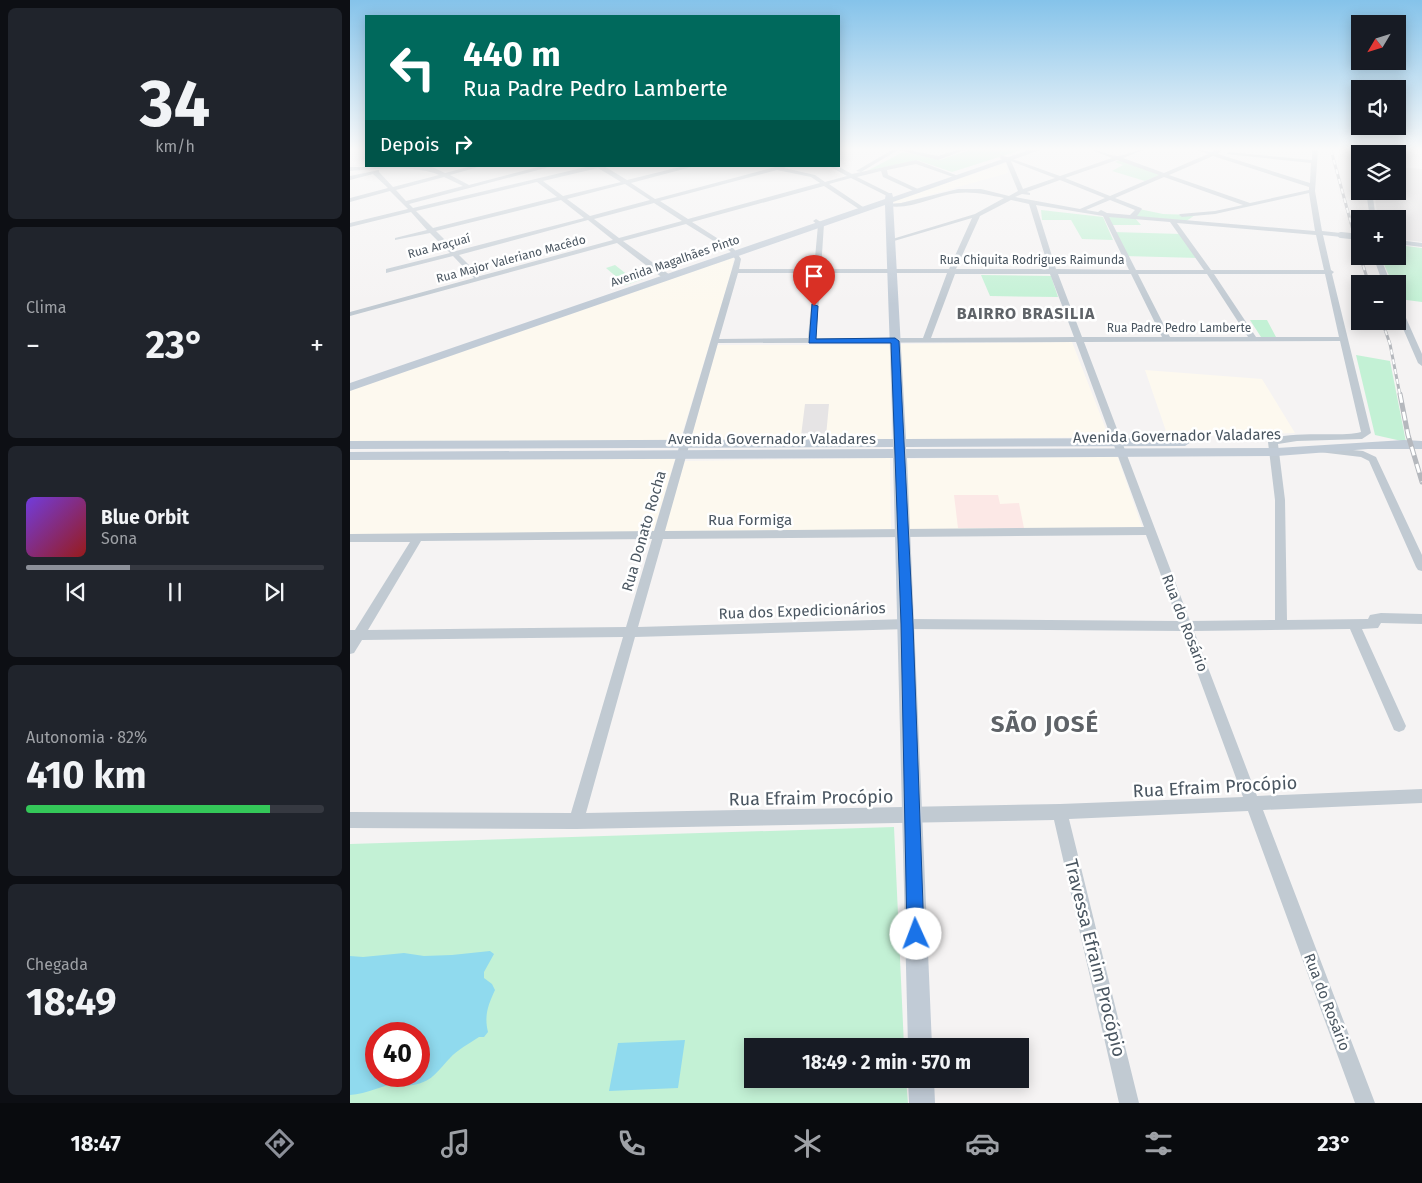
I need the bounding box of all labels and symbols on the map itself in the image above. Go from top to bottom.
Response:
north arrow [1351,15,1406,70]
street label: Rua Araçuaí [406,231,472,261]
street label: Rua Major Valeriano Macêdo [435,232,587,286]
street label: Avenida Magalhães Pinto [609,232,741,290]
street label: Rua Chiquita Rodrigues Raimunda [939,253,1125,267]
pin [793,255,835,306]
district label: BAIRRO BRASILIA [957,304,1095,323]
street label: Rua Padre Pedro Lamberte [1107,321,1251,335]
street label: Avenida Governador Valadares [1073,425,1281,447]
street label: Avenida Governador Valadares [668,430,876,448]
street label: Rua Donato Rocha [618,468,670,594]
street label: Rua Formiga [708,511,792,529]
street label: Rua do Rosário [1158,572,1212,674]
street label: Rua dos Expedicionários [718,599,886,623]
district label: SÃO JOSÉ [991,709,1099,738]
street label: Rua Efraim Procópio [1132,772,1298,802]
street label: Rua Efraim Procópio [728,786,894,810]
street label: Travessa Efraim Procópio [1060,857,1130,1059]
position arrow [889,907,941,959]
street label: Rua do Rosário [1300,951,1354,1053]
speed limit sign: 40 [365,1022,430,1087]

